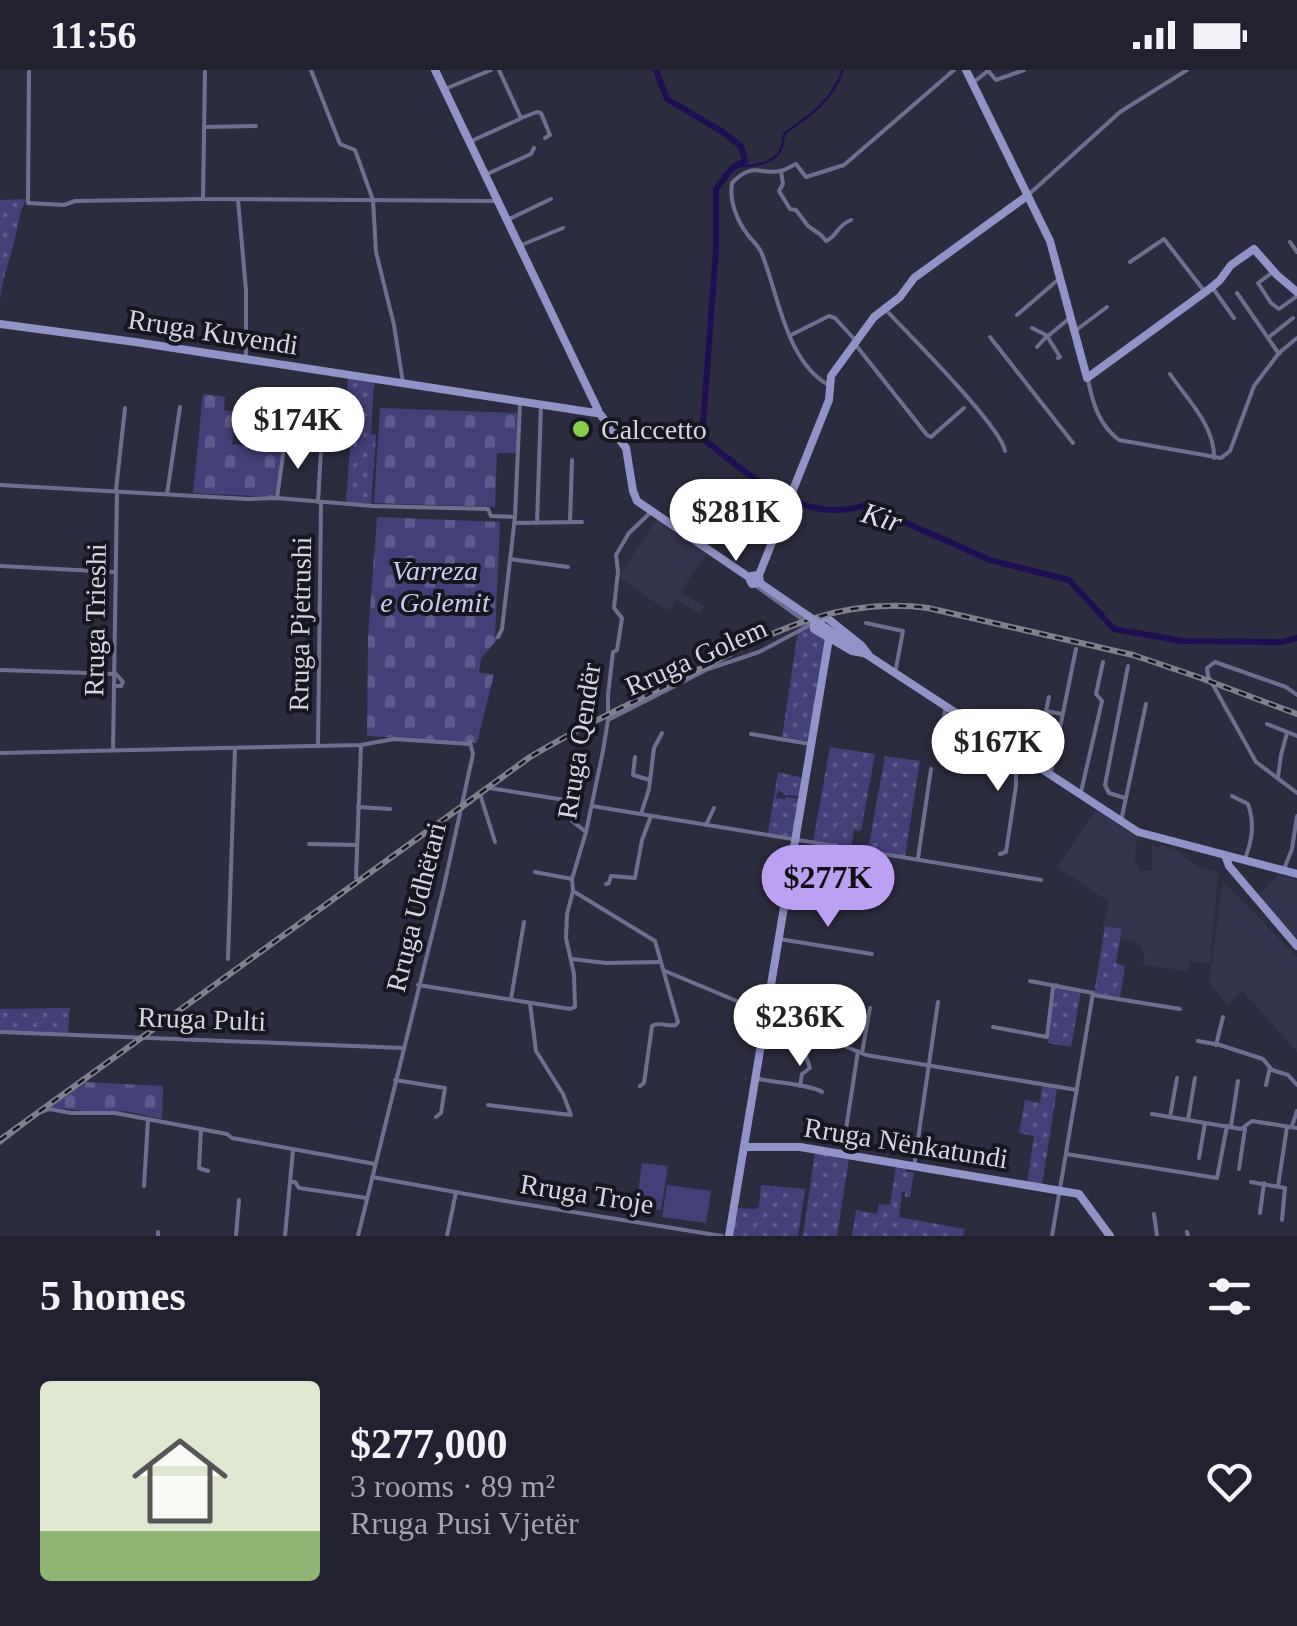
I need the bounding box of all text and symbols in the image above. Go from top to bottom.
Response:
text: 11:56 [50,14,137,56]
street label: Rruga Kuvendi [126,303,301,361]
pin: $174K [228,387,368,472]
text: $174K [254,401,342,437]
place label: Calccetto [601,414,707,445]
marker: Calccetto [570,418,592,440]
pin: $281K [666,479,806,564]
text: $281K [692,493,780,529]
water label: Kir [857,495,906,539]
street label: Rruga Pjetrushi [283,536,317,712]
street label: Rruga Trieshi [78,543,112,697]
park label: Varreza e Golemit [380,555,491,618]
street label: Rruga Golem [620,612,772,702]
street label: Rruga Qendër [551,660,607,821]
pin: $167K [928,709,1068,794]
text: $167K [954,723,1042,759]
street label: Rruga Udhëtari [380,819,452,995]
pin: $277K [758,845,898,930]
text: $277K [784,859,872,895]
pin: $236K [730,984,870,1069]
text: $236K [756,998,844,1034]
street label: Rruga Pulti [137,1001,267,1037]
street label: Rruga Nënkatundi [802,1112,1010,1174]
street label: Rruga Troje [518,1168,656,1220]
icon: filters [1202,1269,1257,1324]
text: 5 homes [40,1273,186,1319]
icon: home [120,1421,240,1541]
text: $277,000 [350,1421,508,1467]
icon: heart [1202,1454,1257,1509]
text: 3 rooms · 89 m² [350,1468,555,1504]
text: Rruga Pusi Vjetër [350,1505,579,1541]

